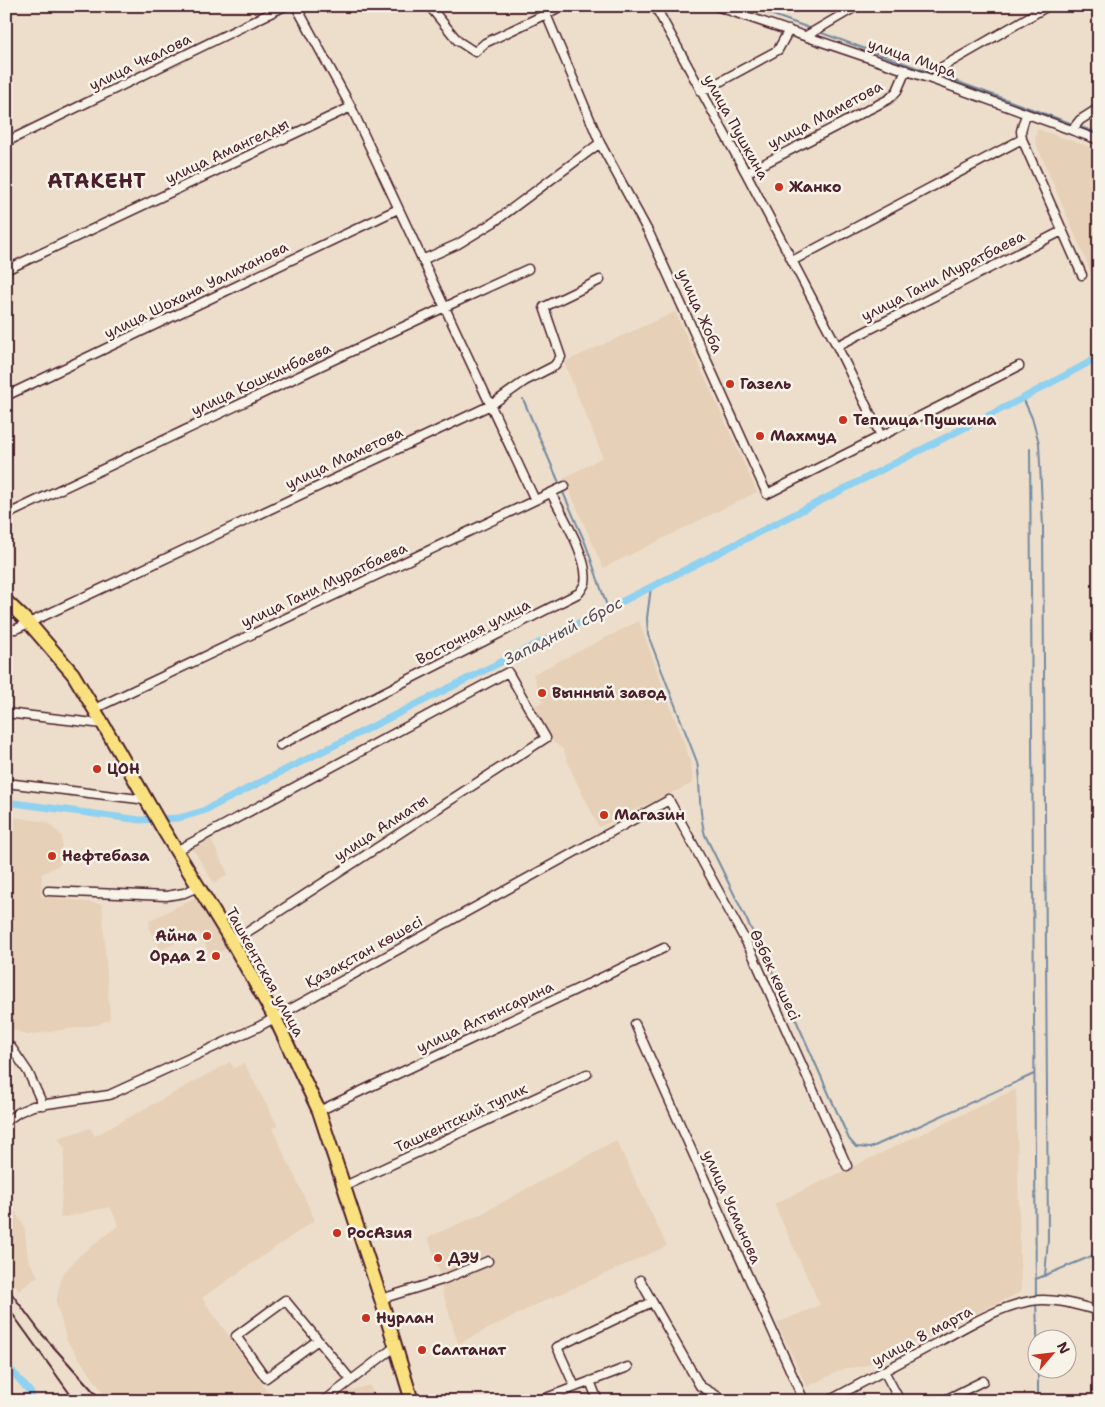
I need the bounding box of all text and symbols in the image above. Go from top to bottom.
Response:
street label: улица Чкалова [86,28,195,95]
street label: улица Мира [865,33,960,83]
street label: улица Пушкина [699,71,774,184]
street label: улица Маметова [764,76,887,154]
street label: улица Амангелды [162,114,292,188]
district label: АТАКЕНТ [47,168,147,194]
place label: Жанко [789,177,842,197]
marker: Жанко [773,181,785,193]
street label: улица Гани Муратбаева [858,226,1029,326]
street label: улица Шохана Уалиханова [101,236,292,343]
street label: улица Жоба [672,266,728,357]
street label: улица Кошкинбаева [188,338,335,420]
place label: Газель [740,374,791,394]
marker: Газель [724,378,736,390]
place label: Теплица Пушкина [853,410,997,430]
marker: Теплица Пушкина [837,414,849,426]
street label: улица Маметова [282,422,407,494]
place label: Махмуд [770,426,837,446]
marker: Махмуд [754,430,766,442]
street label: улица Гани Муратбаева [238,537,411,632]
water label: Западный сброс [500,592,626,670]
street label: Восточная улица [412,594,534,670]
place label: Вынный завод [552,683,667,703]
marker: Вынный завод [536,687,548,699]
place label: ЦОН [107,759,140,779]
marker: ЦОН [91,763,103,775]
street label: улица Алматы [330,790,432,866]
place label: Магазин [614,805,685,825]
marker: Магазин [598,809,610,821]
place label: Нефтебаза [62,846,150,866]
marker: Нефтебаза [46,850,58,862]
street label: Ташкентская улица [221,904,309,1041]
street label: Қазақстан көшесі [302,911,426,993]
place label: Айна [155,926,198,946]
street label: Өзбек көшесі [745,926,805,1024]
marker: Айна [201,930,213,942]
place label: Орда 2 [150,946,206,966]
marker: Орда 2 [210,950,222,962]
street label: улица Алтынсарина [413,976,557,1058]
street label: Ташкентский тупик [391,1078,531,1158]
street label: улица Усманова [698,1147,766,1268]
place label: РосАзия [347,1223,413,1243]
marker: РосАзия [331,1227,343,1239]
place label: ДЭУ [448,1248,479,1268]
marker: ДЭУ [432,1252,444,1264]
street label: улица 8 марта [868,1301,976,1371]
place label: Нурлан [376,1308,434,1328]
marker: Нурлан [360,1312,372,1324]
north arrow [1028,1330,1078,1380]
text: N [1053,1339,1074,1357]
place label: Салтанат [432,1340,506,1360]
marker: Салтанат [416,1344,428,1356]

